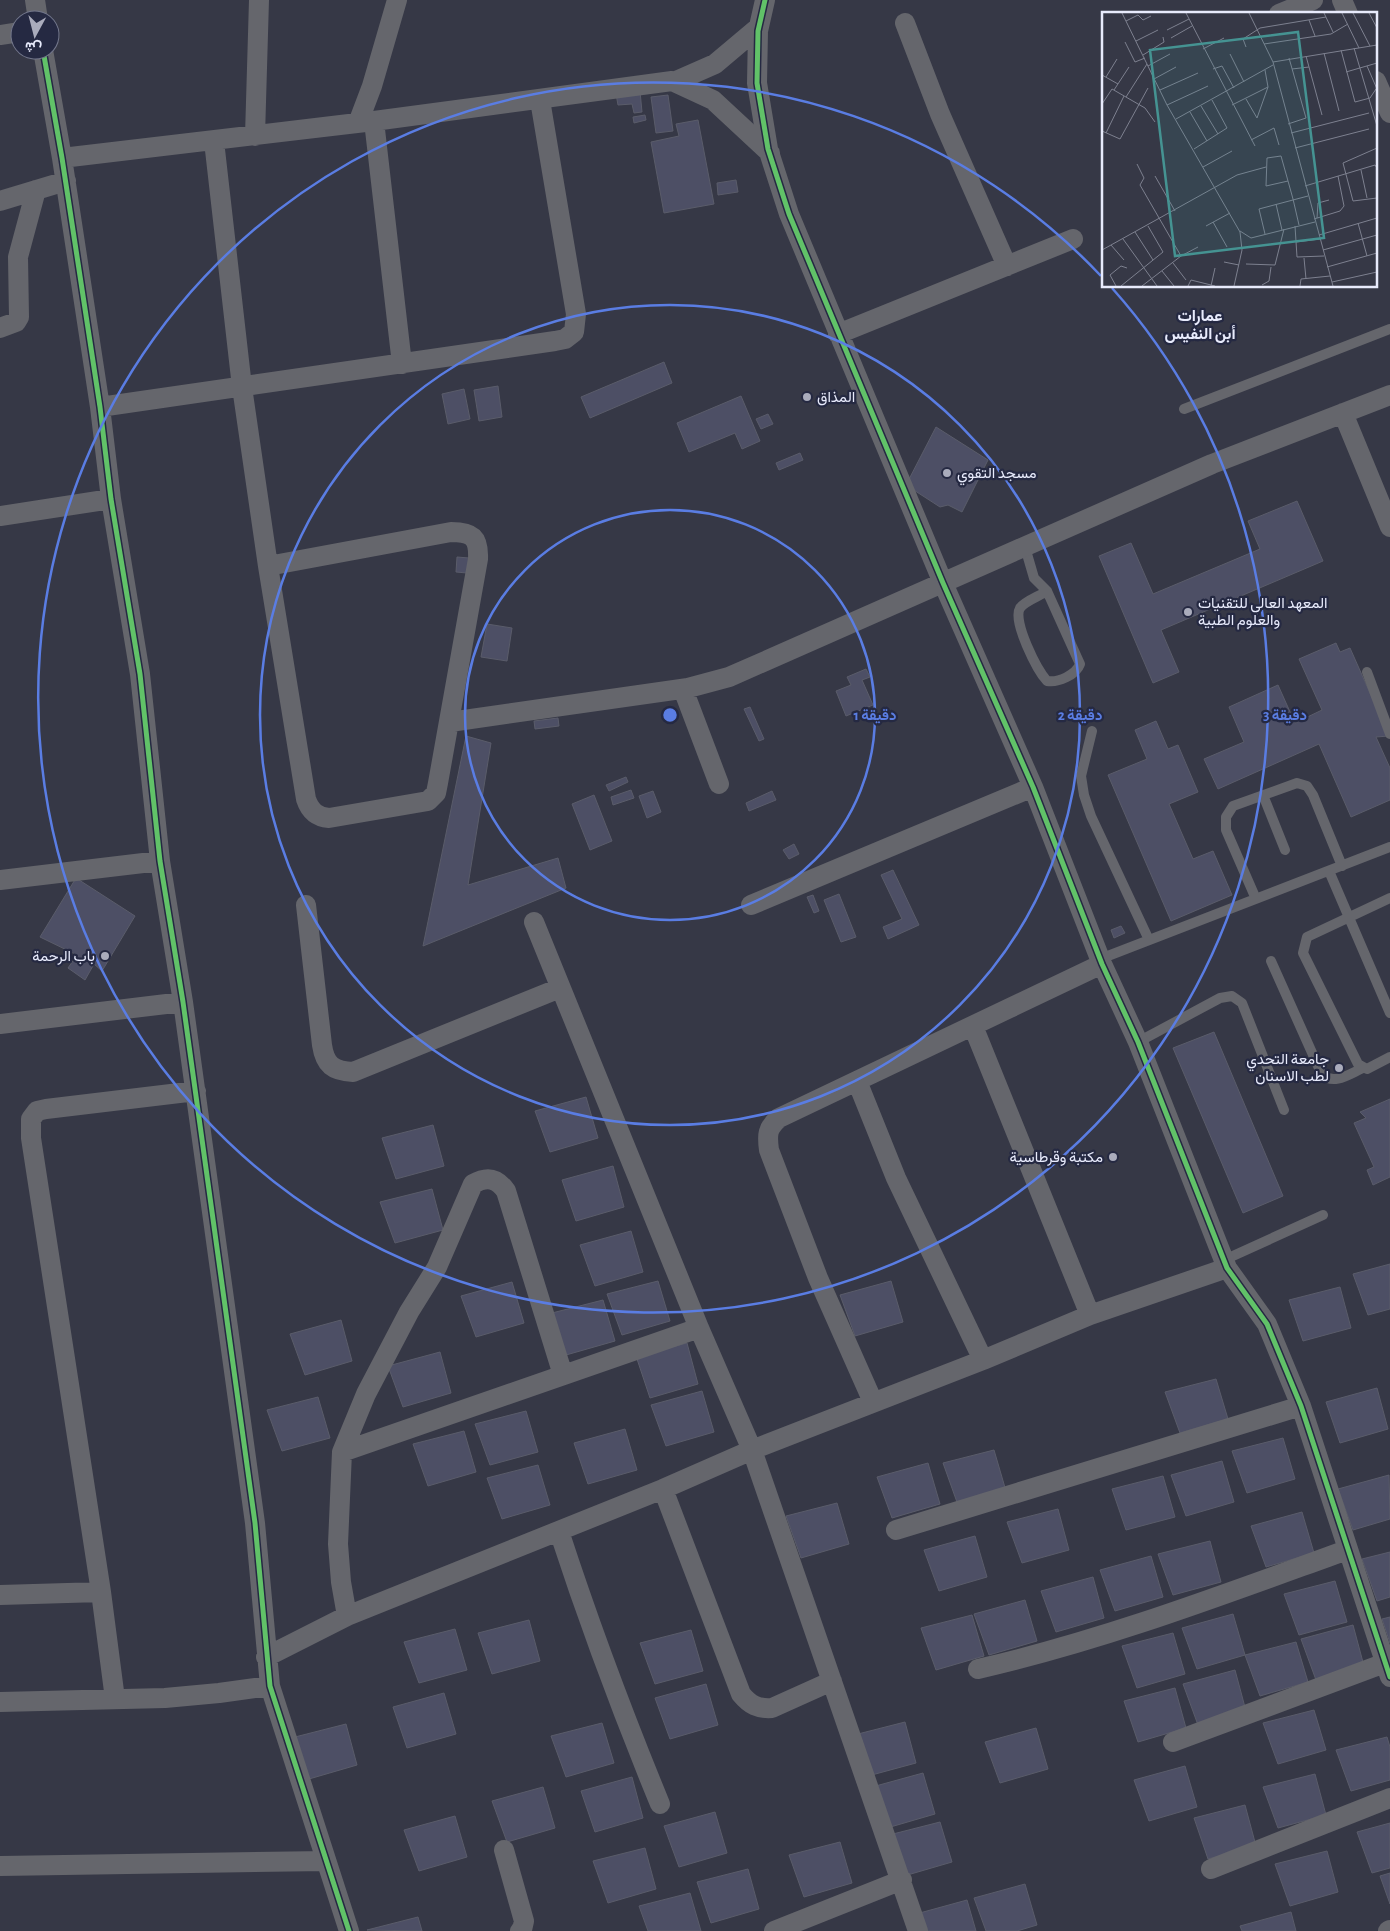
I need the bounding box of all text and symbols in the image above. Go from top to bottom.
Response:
north arrow [10,10,60,60]
inset map [1102,12,1378,288]
text: ش [24,38,43,55]
district label: عمارات أبن النفيس [1164,308,1236,343]
place label: المذاق [817,390,855,406]
marker: المذاق [801,391,813,403]
place label: مسجد التقوي [957,466,1037,486]
marker: مسجد التقوي [941,467,953,479]
place label: المعهد العالي للتقنيات والعلوم الطبية [1198,596,1328,630]
marker: المعهد العالي للتقنيات والعلوم الطبية [1182,606,1194,618]
centre of rings [661,706,679,724]
text: 1 دقيقة [853,708,897,724]
text: 2 دقيقة [1058,708,1102,724]
text: 3 دقيقة [1263,708,1307,724]
place label: باب الرحمة [32,949,95,965]
marker: باب الرحمة [99,950,111,962]
place label: جامعة التحدي لطب الاسنان [1246,1052,1329,1085]
marker: جامعة التحدي لطب الاسنان [1333,1062,1345,1074]
place label: مكتبة وقرطاسية [1010,1150,1103,1166]
marker: مكتبة وقرطاسية [1107,1151,1119,1163]

